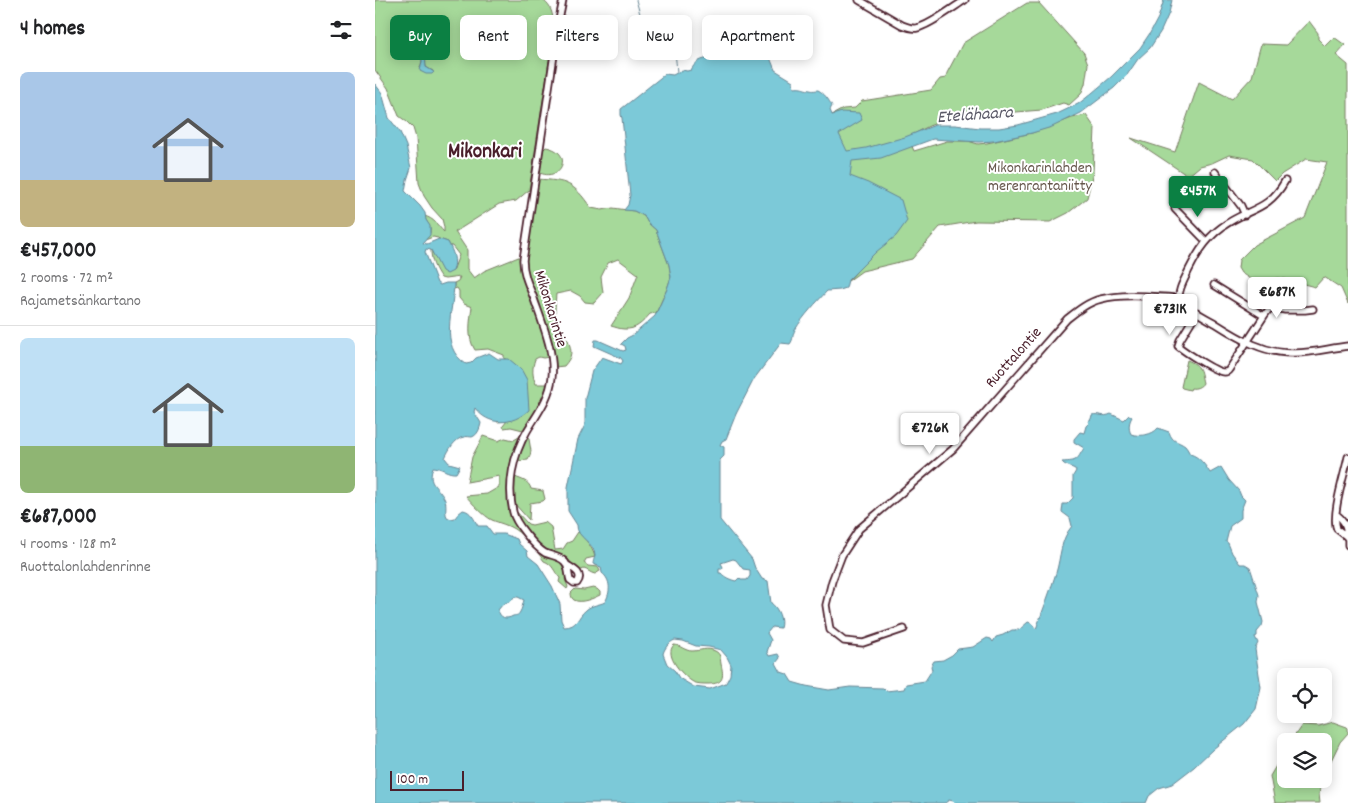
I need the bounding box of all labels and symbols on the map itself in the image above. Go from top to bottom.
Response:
water label: Etelähaara [936,101,1015,131]
district label: Mikonkari [448,138,522,168]
park label: Mikonkarinlahden merenrantaniitty [988,157,1093,198]
pin: €457K [1163,176,1233,218]
street label: Mikonkarintie [527,268,573,350]
pin: €687K [1242,276,1312,319]
pin: €731K [1135,294,1205,336]
street label: Ruottalontie [980,322,1048,394]
pin: €726K [895,412,965,455]
scale bar [390,768,464,791]

